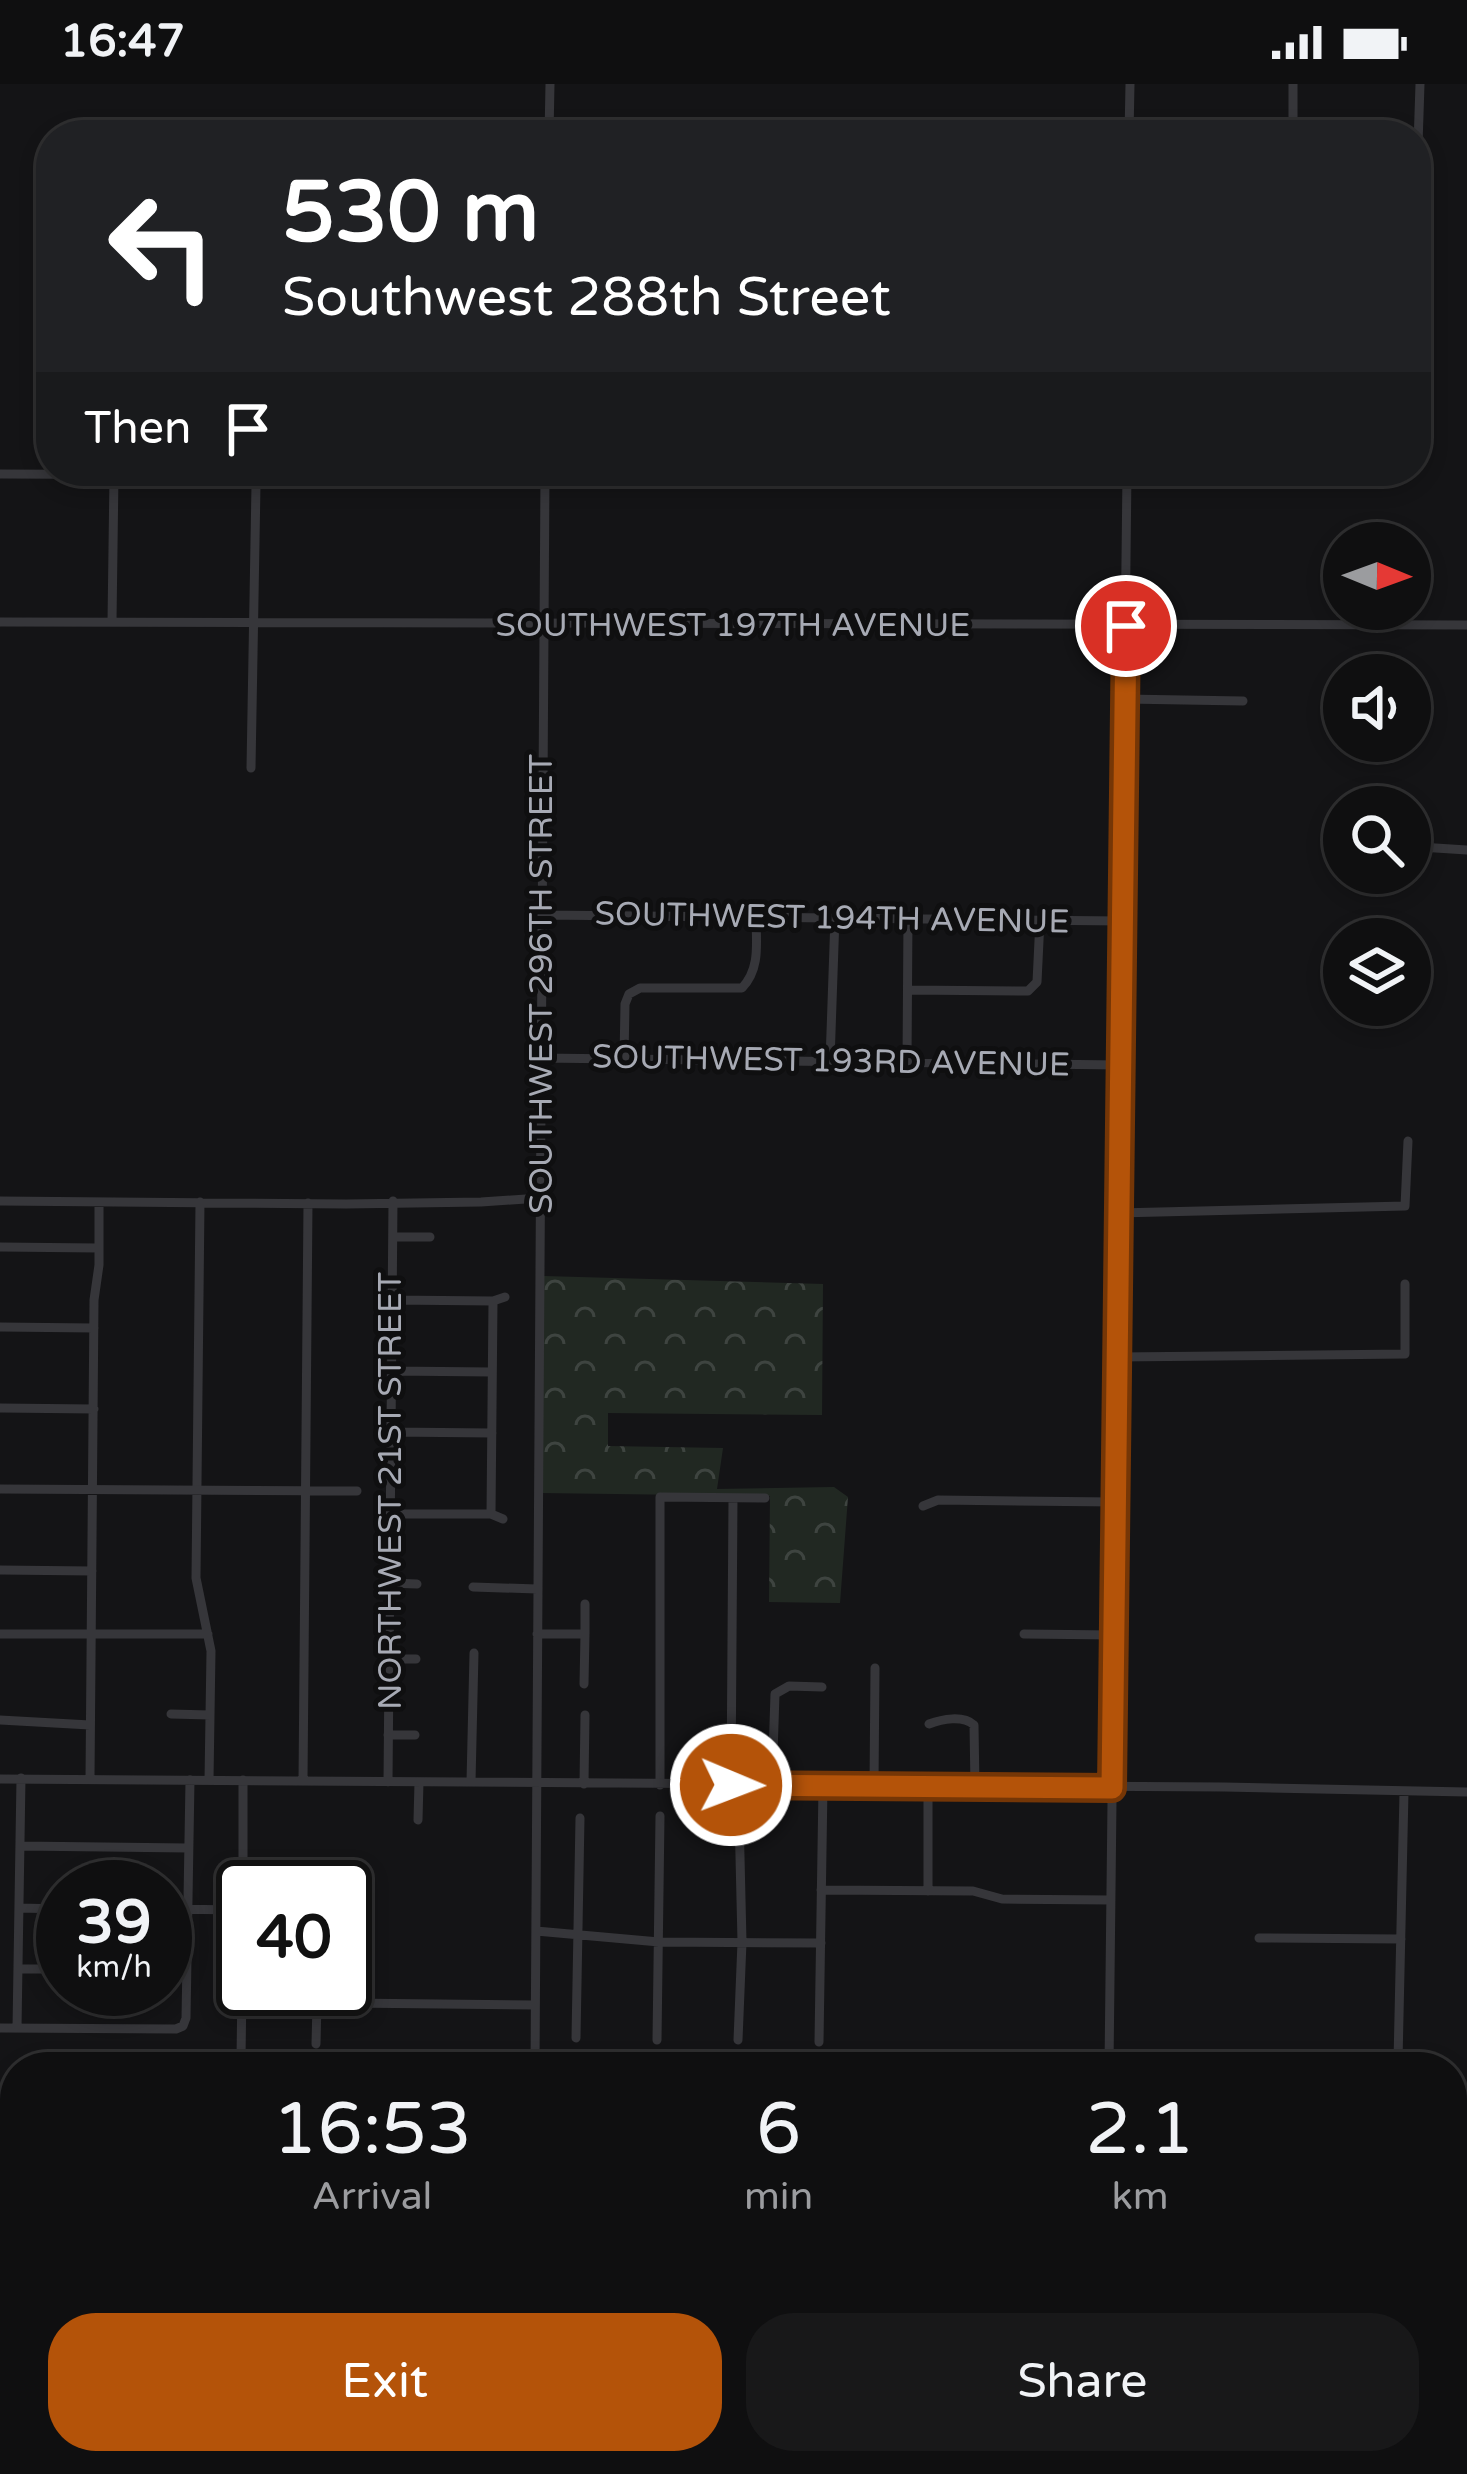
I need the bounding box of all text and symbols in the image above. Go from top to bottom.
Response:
text: 16:47 [60,15,185,69]
text: 530 m [282,163,539,264]
icon: left [84,168,240,324]
text: Southwest 288th Street [282,265,891,330]
icon: arrive [215,396,281,462]
text: Then [84,402,191,456]
north arrow [1323,522,1431,630]
map controls [1323,522,1431,1026]
pin [1075,575,1177,677]
icon: arrive [1093,593,1159,659]
street label: SOUTHWEST 197TH AVENUE [496,606,970,645]
button: sound [1323,654,1431,762]
street label: SOUTHWEST 296TH STREET [522,754,561,1214]
button: search [1323,786,1431,894]
street label: SOUTHWEST 194TH AVENUE [594,894,1070,942]
button: layers [1323,918,1431,1026]
street label: SOUTHWEST 193RD AVENUE [592,1037,1070,1085]
street label: NORTHWEST 21ST STREET [371,1272,410,1710]
position arrow [668,1722,794,1848]
speed limit sign: 40 [216,1860,372,2016]
text: 39 [76,1887,152,1959]
text: km/h [76,1949,152,1986]
text: 16:53 [272,2087,472,2174]
text: 6 [756,2087,801,2174]
text: 2.1 [1086,2087,1195,2174]
text: Arrival [312,2173,432,2220]
text: min [744,2173,813,2220]
text: km [1112,2173,1169,2220]
button: Exit [48,2313,722,2451]
button: Share [746,2313,1419,2451]

